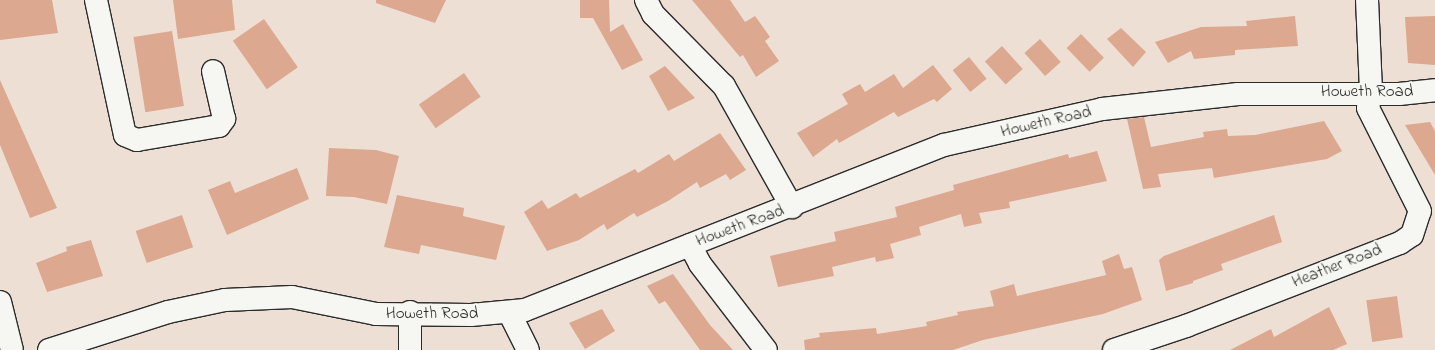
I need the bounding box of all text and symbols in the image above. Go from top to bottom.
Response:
street label: Howeth Road [1321,82,1413,102]
street label: Howeth Road [999,102,1093,142]
street label: Howeth Road [693,201,787,251]
street label: Heather Road [1289,240,1385,292]
street label: Howeth Road [386,304,478,324]

